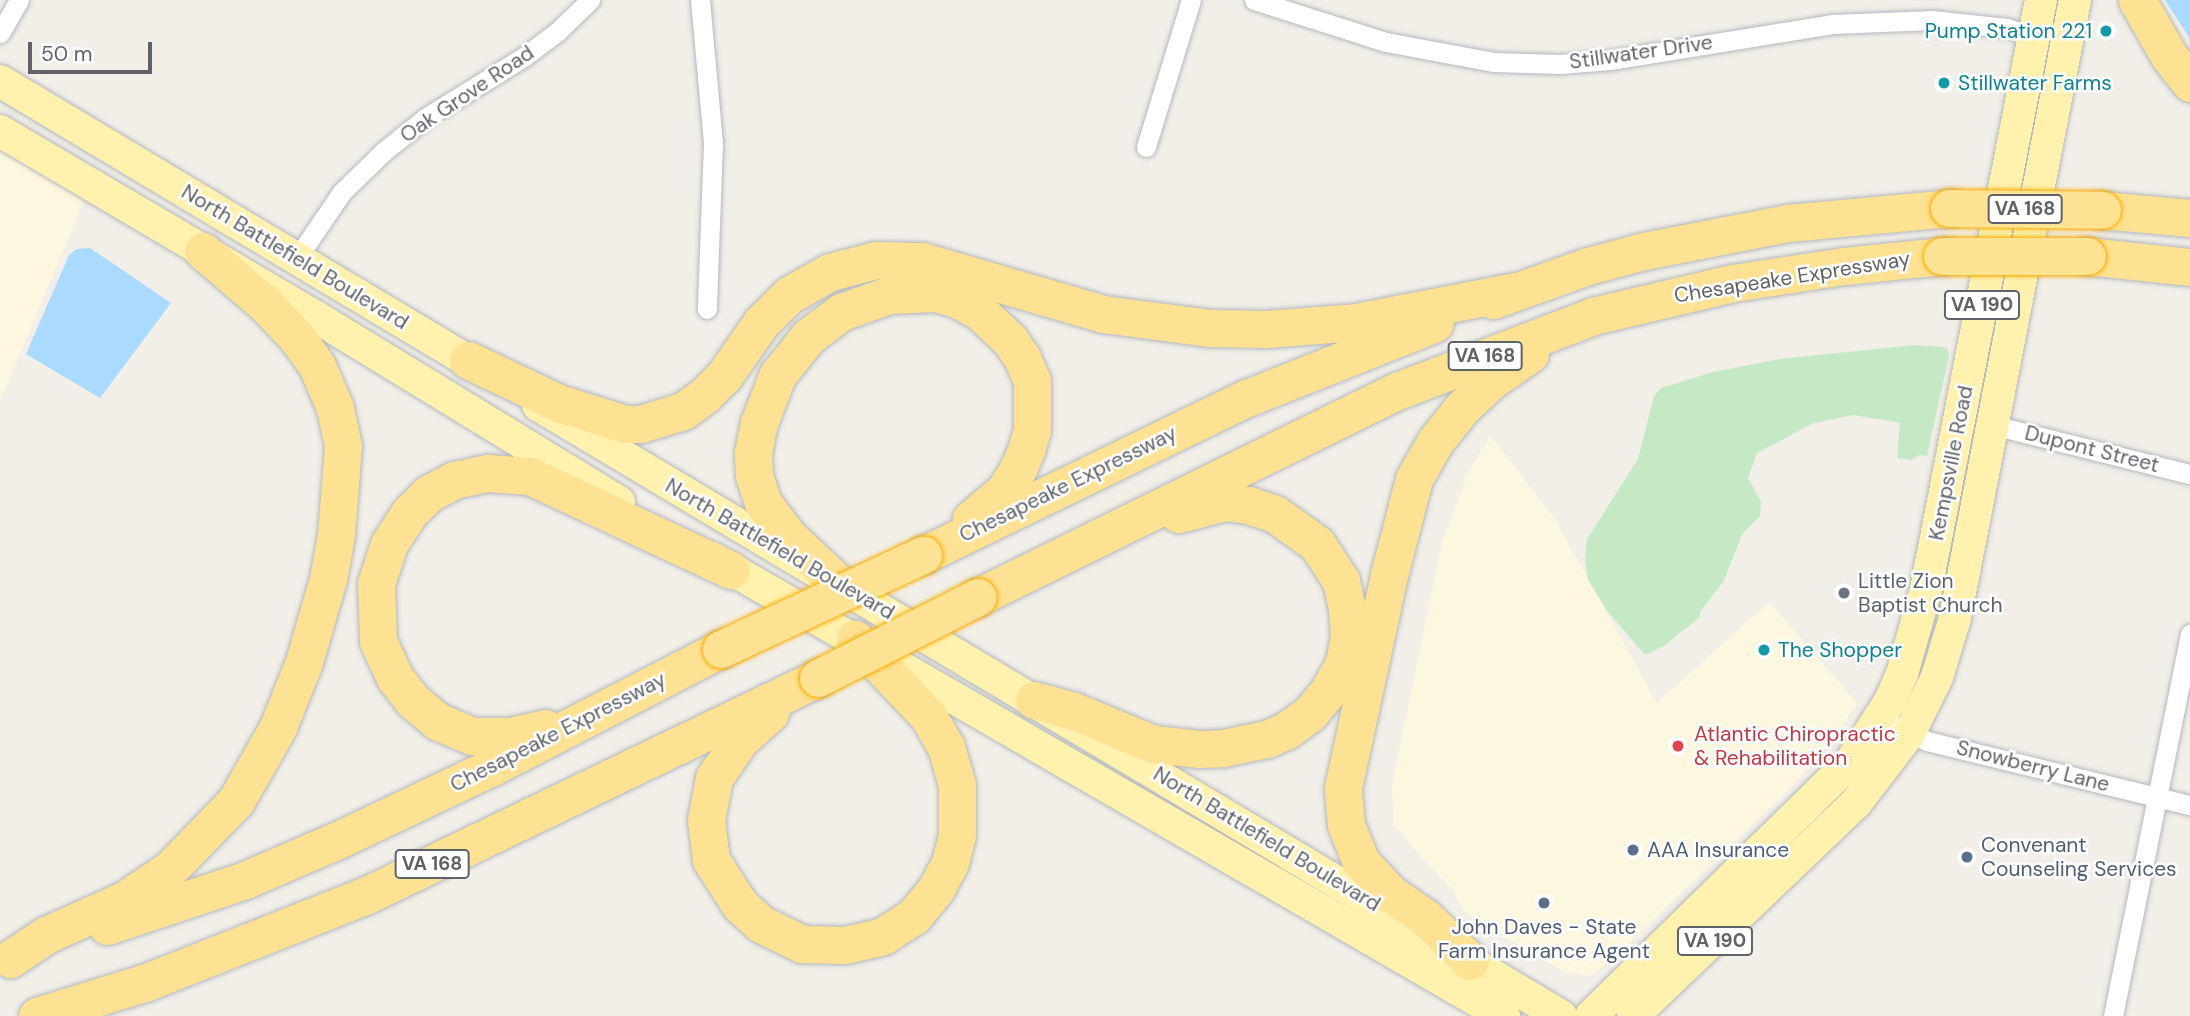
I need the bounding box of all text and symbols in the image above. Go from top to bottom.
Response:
place label: Pump Station 221 [1925,18,2092,44]
marker: Pump Station 221 [2098,23,2114,39]
scale bar [32,28,156,72]
street label: Stillwater Drive [1568,29,1714,75]
text: 50 m [41,40,92,68]
street label: Oak Grove Road [395,40,539,148]
place label: Stillwater Farms [1958,70,2112,96]
marker: Stillwater Farms [1936,75,1952,91]
street label: North Battlefield Boulevard [177,179,413,335]
road number: VA 168 [1986,194,2064,224]
street label: Chesapeake Expressway [1672,246,1912,308]
road number: VA 190 [1944,290,2021,320]
road number: VA 168 [1446,340,1524,372]
street label: Kempsville Road [1924,383,1978,543]
street label: Chesapeake Expressway [955,420,1181,548]
street label: Dupont Street [2022,420,2162,478]
street label: North Battlefield Boulevard [661,473,899,625]
place label: Little Zion Baptist Church [1858,568,2003,618]
marker: Little Zion Baptist Church [1836,585,1852,601]
place label: The Shopper [1778,637,1902,663]
marker: The Shopper [1756,642,1772,658]
street label: Chesapeake Expressway [446,667,670,797]
place label: Atlantic Chiropractic & Rehabilitation [1694,721,1896,771]
street label: Snowberry Lane [1954,735,2112,797]
marker: Atlantic Chiropractic & Rehabilitation [1668,736,1688,756]
street label: North Battlefield Boulevard [1149,761,1385,917]
place label: Convenant Counseling Services [1981,832,2177,882]
place label: AAA Insurance [1647,837,1789,863]
marker: AAA Insurance [1625,842,1641,858]
road number: VA 168 [394,848,471,880]
marker: Convenant Counseling Services [1959,849,1975,865]
marker: John Daves - State Farm Insurance Agent [1536,895,1552,911]
place label: John Daves - State Farm Insurance Agent [1438,914,1650,964]
road number: VA 190 [1676,925,1754,956]

